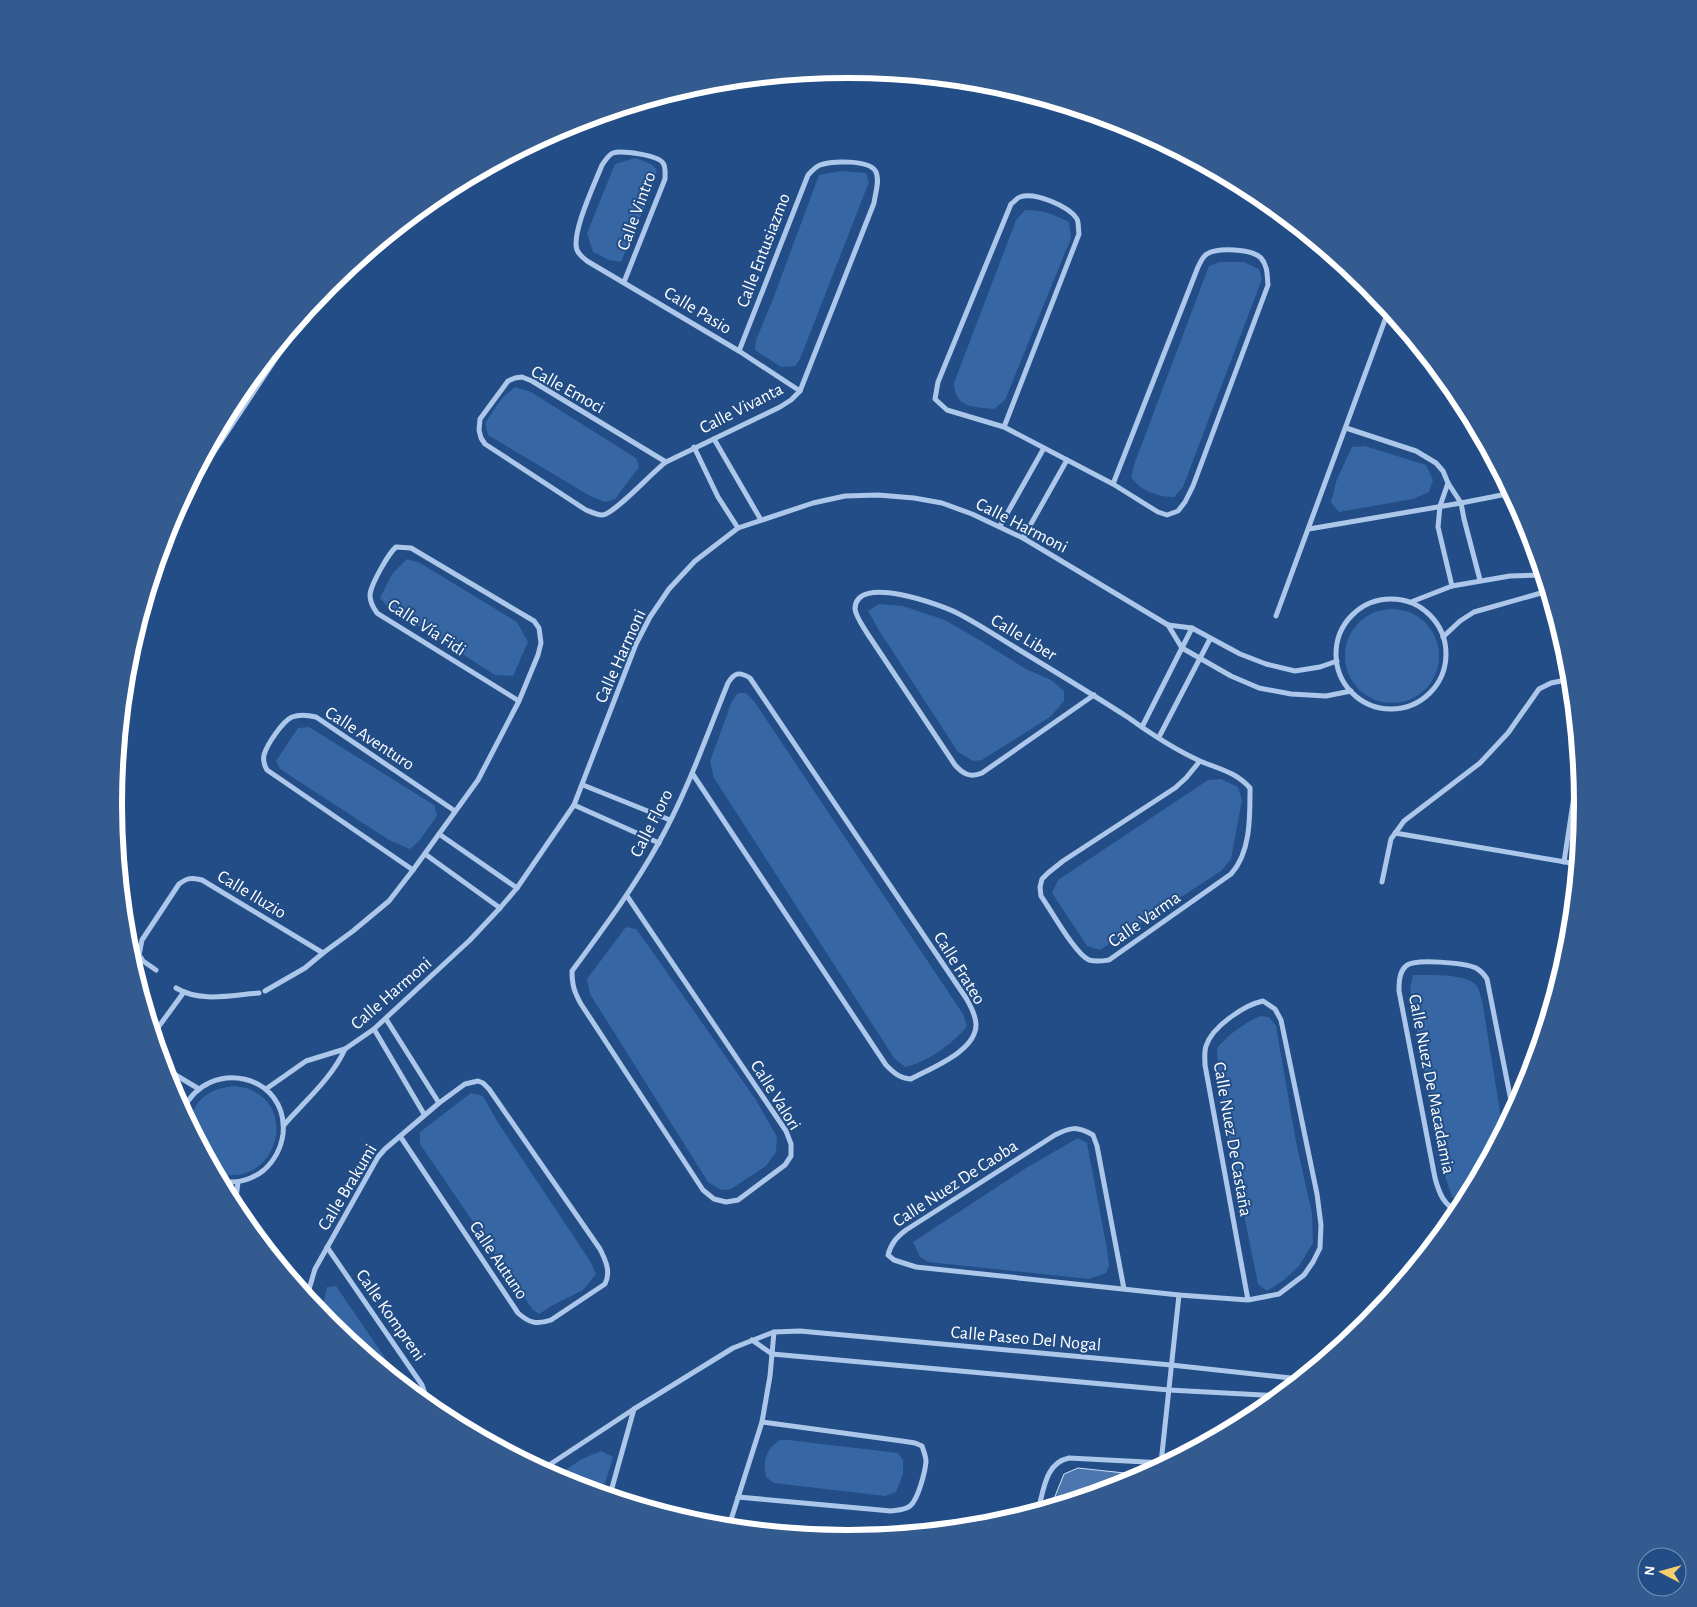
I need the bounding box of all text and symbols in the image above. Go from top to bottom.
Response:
street label: Calle Vintro [614,170,659,253]
street label: Calle Entusiazmo [734,191,794,310]
street label: Calle Pasio [661,284,734,338]
street label: Calle Emoci [528,362,607,417]
street label: Calle Vivanta [697,380,786,438]
street label: Calle Harmoni [973,495,1070,557]
street label: Calle Vía Fidi [384,596,469,660]
street label: Calle Harmoni [592,607,650,706]
street label: Calle Liber [988,611,1060,664]
street label: Calle Aventuro [322,703,417,774]
street label: Calle Floro [627,787,677,860]
street label: Calle Iluzio [214,867,289,922]
street label: Calle Varma [1105,888,1184,951]
street label: Calle Frateo [930,929,988,1008]
street label: Calle Harmoni [348,954,435,1033]
street label: Calle Nuez De Macadamia [1405,993,1457,1176]
street label: Calle Valori [747,1057,804,1134]
street label: Calle Nuez De Castaña [1210,1061,1254,1218]
street label: Calle Nuez De Caoba [890,1137,1021,1231]
street label: Calle Brakumi [315,1141,381,1234]
street label: Calle Autuno [466,1218,531,1303]
street label: Calle Kompreni [352,1267,428,1365]
street label: Calle Paseo Del Nogal [950,1323,1102,1355]
north arrow [1637,1547,1687,1597]
text: N [1643,1565,1658,1576]

